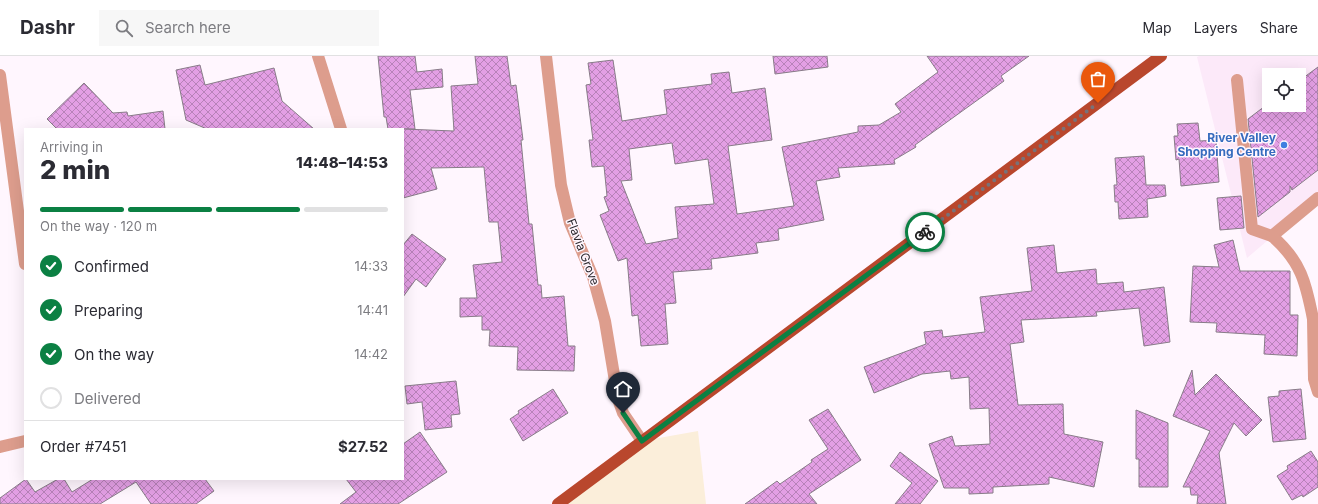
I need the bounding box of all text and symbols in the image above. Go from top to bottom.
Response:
search box [99,10,379,46]
text: Dashr [20,16,75,39]
icon: search [113,17,135,39]
text: Search here [145,18,231,37]
text: Map [1143,19,1172,36]
text: Layers [1194,19,1238,36]
text: Share [1260,19,1298,36]
pin [1081,62,1115,103]
icon: bag [1087,68,1109,90]
map controls [1262,68,1306,112]
button: locate [1262,68,1306,112]
place label: River Valley Shopping Centre [1177,130,1277,159]
text: Arriving in [40,139,103,155]
marker: River Valley Shopping Centre [1279,140,1289,150]
text: 14:48–14:53 [296,153,388,172]
text: 2 min [40,154,110,185]
courier [905,212,945,252]
street label: Flavia Grove [564,216,603,287]
text: On the way · 120 m [40,218,157,234]
icon: bike [914,221,936,243]
icon: check [40,255,62,277]
text: Confirmed [74,257,149,276]
text: 14:33 [355,258,388,274]
icon: check [40,299,62,321]
text: Preparing [74,301,143,320]
text: 14:41 [357,302,388,318]
icon: check [40,343,62,365]
text: On the way [74,345,154,364]
text: 14:42 [354,346,388,362]
pin [606,372,640,413]
icon: home [612,378,634,400]
text: Delivered [74,389,141,408]
text: Order #7451 [40,437,127,456]
text: $27.52 [338,437,388,456]

